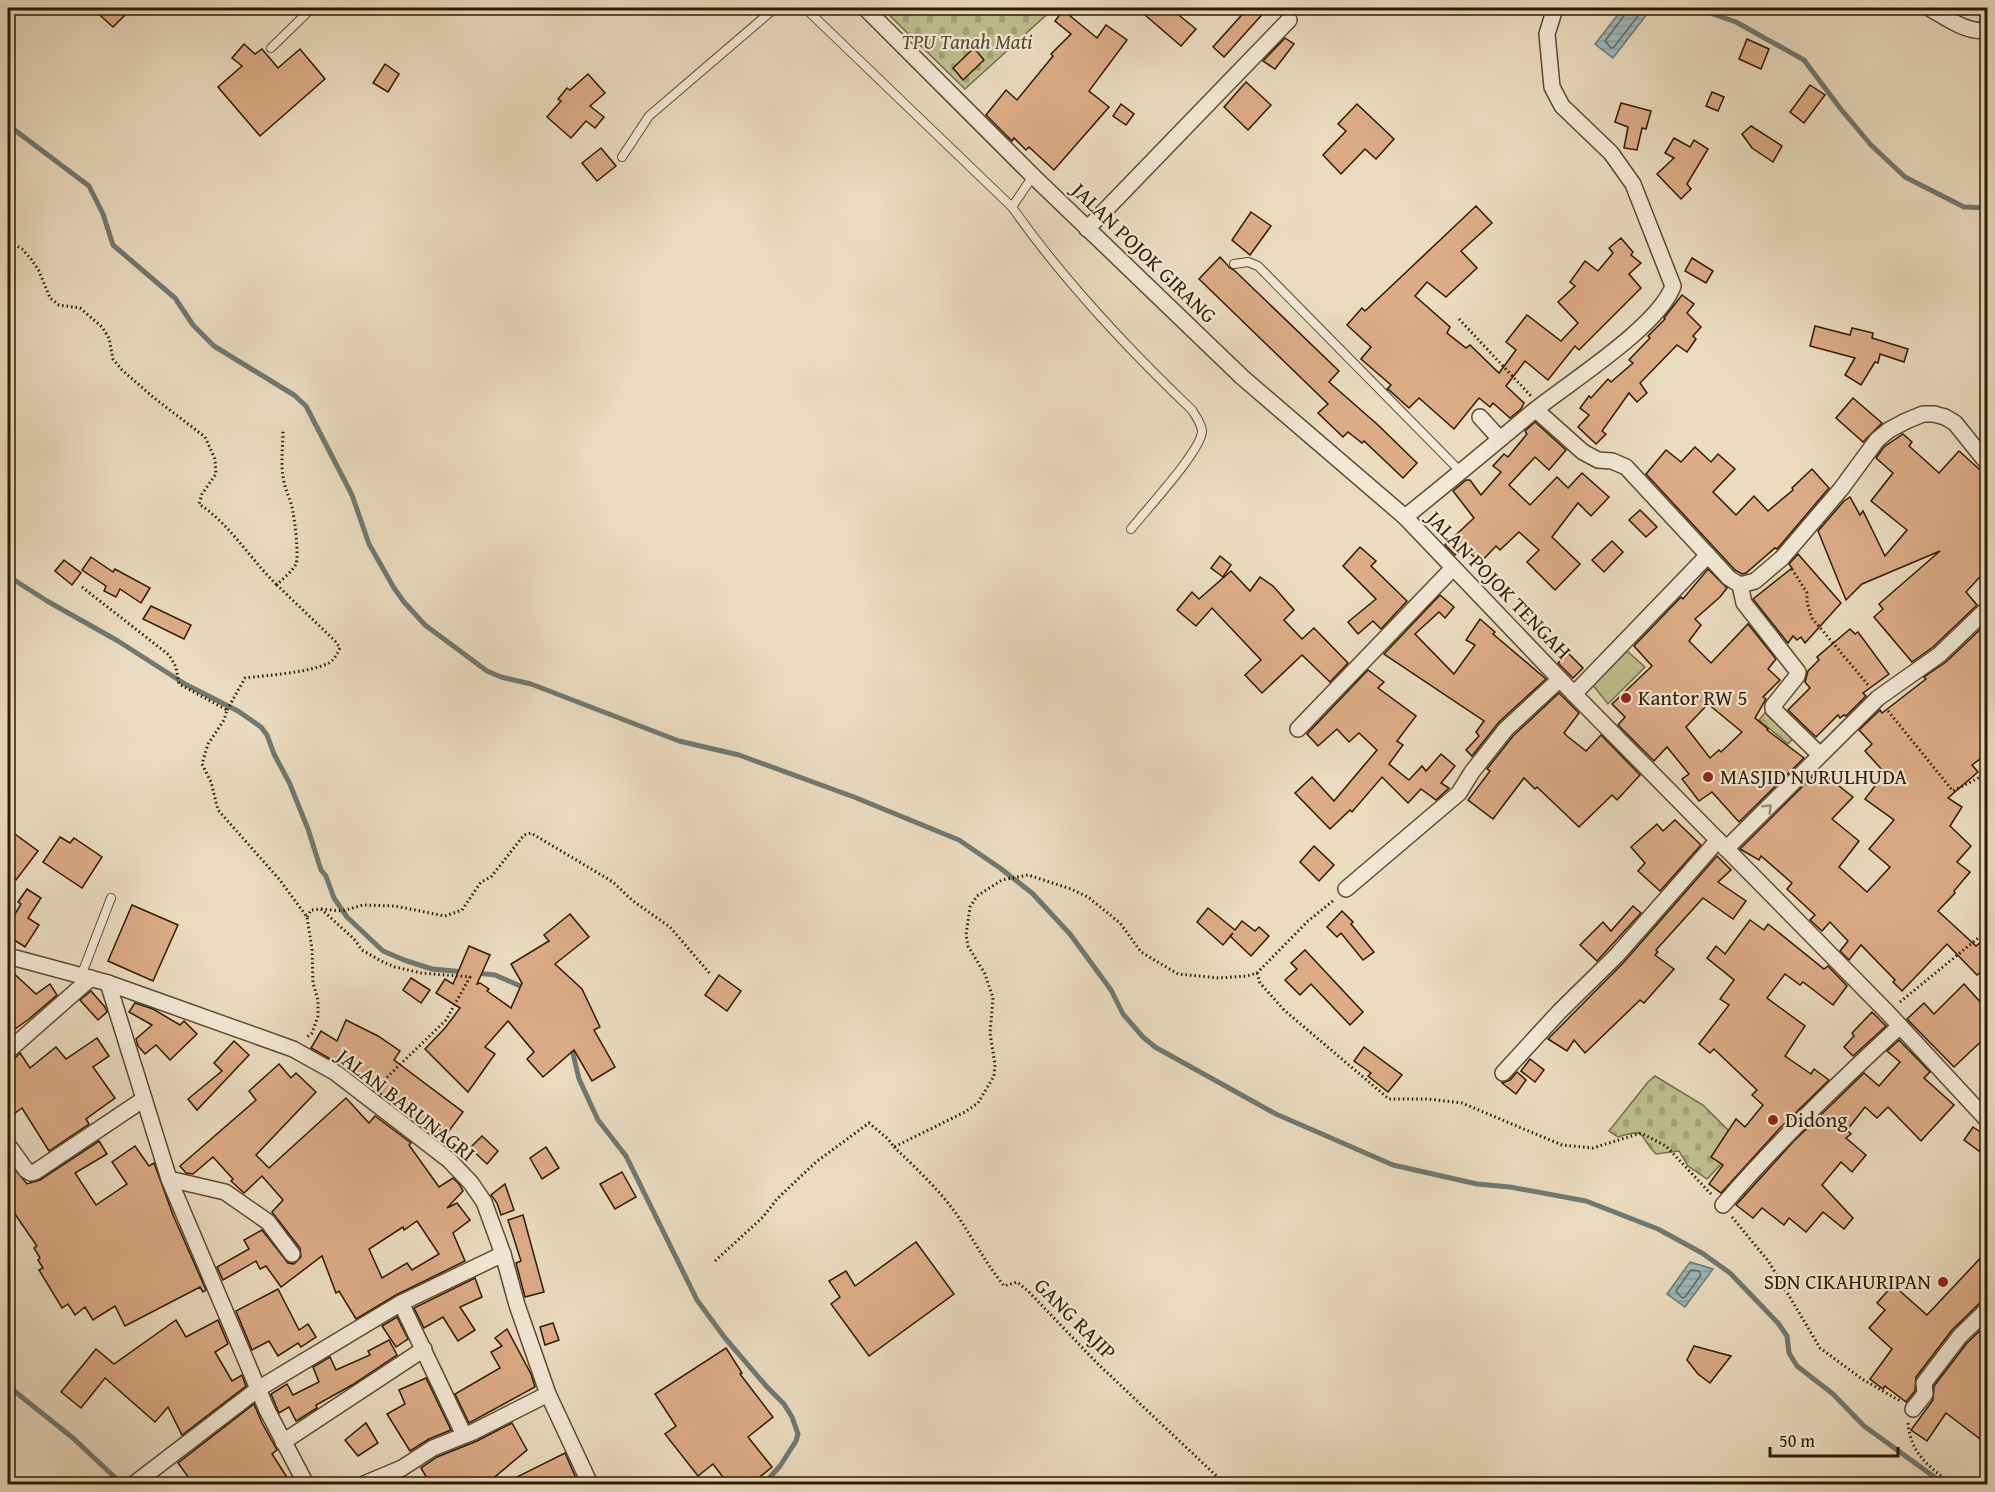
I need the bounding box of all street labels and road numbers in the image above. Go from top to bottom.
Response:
street label: JALAN POJOK GIRANG [1063,173,1224,330]
street label: JALAN POJOK TENGAH [1418,501,1579,666]
street label: JALAN BARUNAGRI [328,1039,482,1169]
street label: GANG RAJIP [1027,1271,1123,1367]

